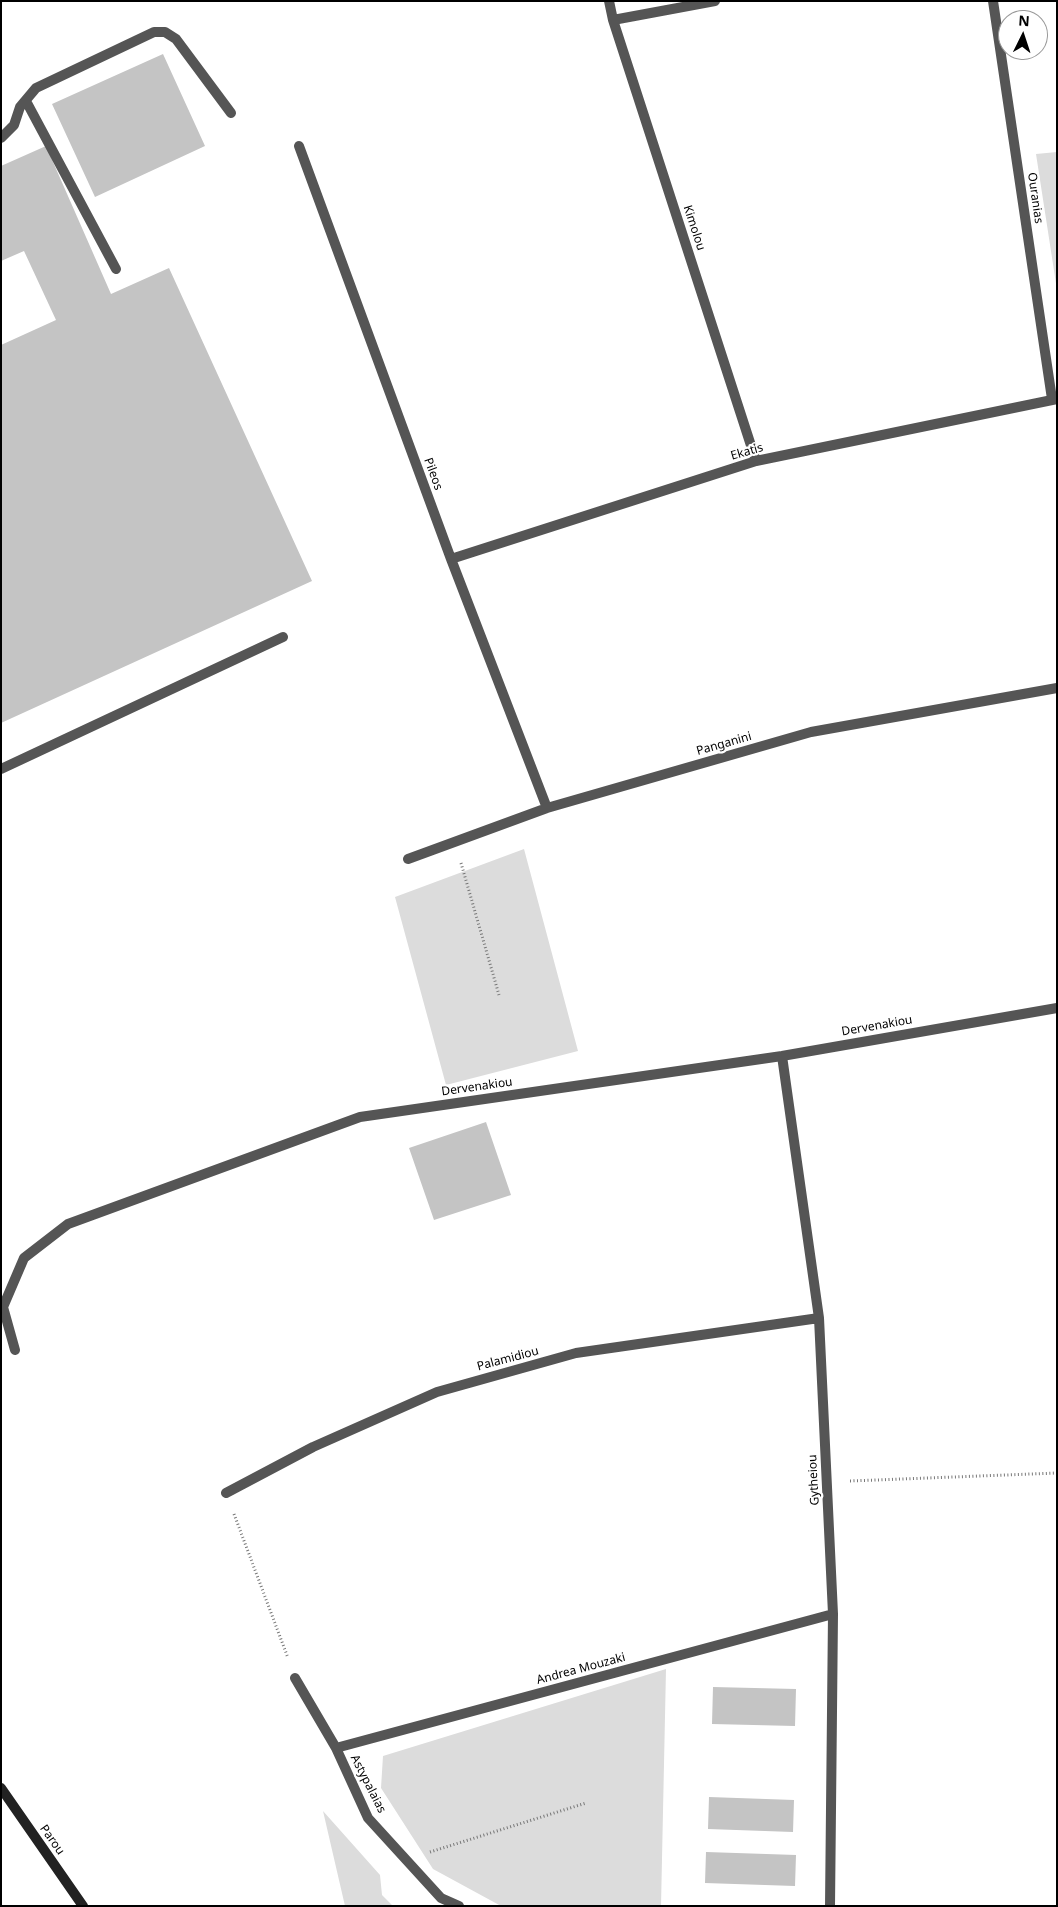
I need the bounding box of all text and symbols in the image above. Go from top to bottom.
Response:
north arrow [998,10,1048,60]
text: N [1018,11,1030,30]
street label: Ouranias [1024,172,1046,224]
street label: Kimolou [680,204,708,252]
street label: Ekatis [729,441,765,463]
street label: Pileos [421,456,445,492]
street label: Panganini [695,729,753,759]
street label: Dervenakiou [840,1013,914,1039]
street label: Dervenakiou [441,1075,513,1099]
street label: Palamidiou [476,1344,540,1374]
street label: Gytheiou [805,1454,823,1506]
street label: Andrea Mouzaki [535,1650,627,1688]
street label: Astypalaias [347,1752,389,1816]
street label: Parou [37,1822,67,1858]

